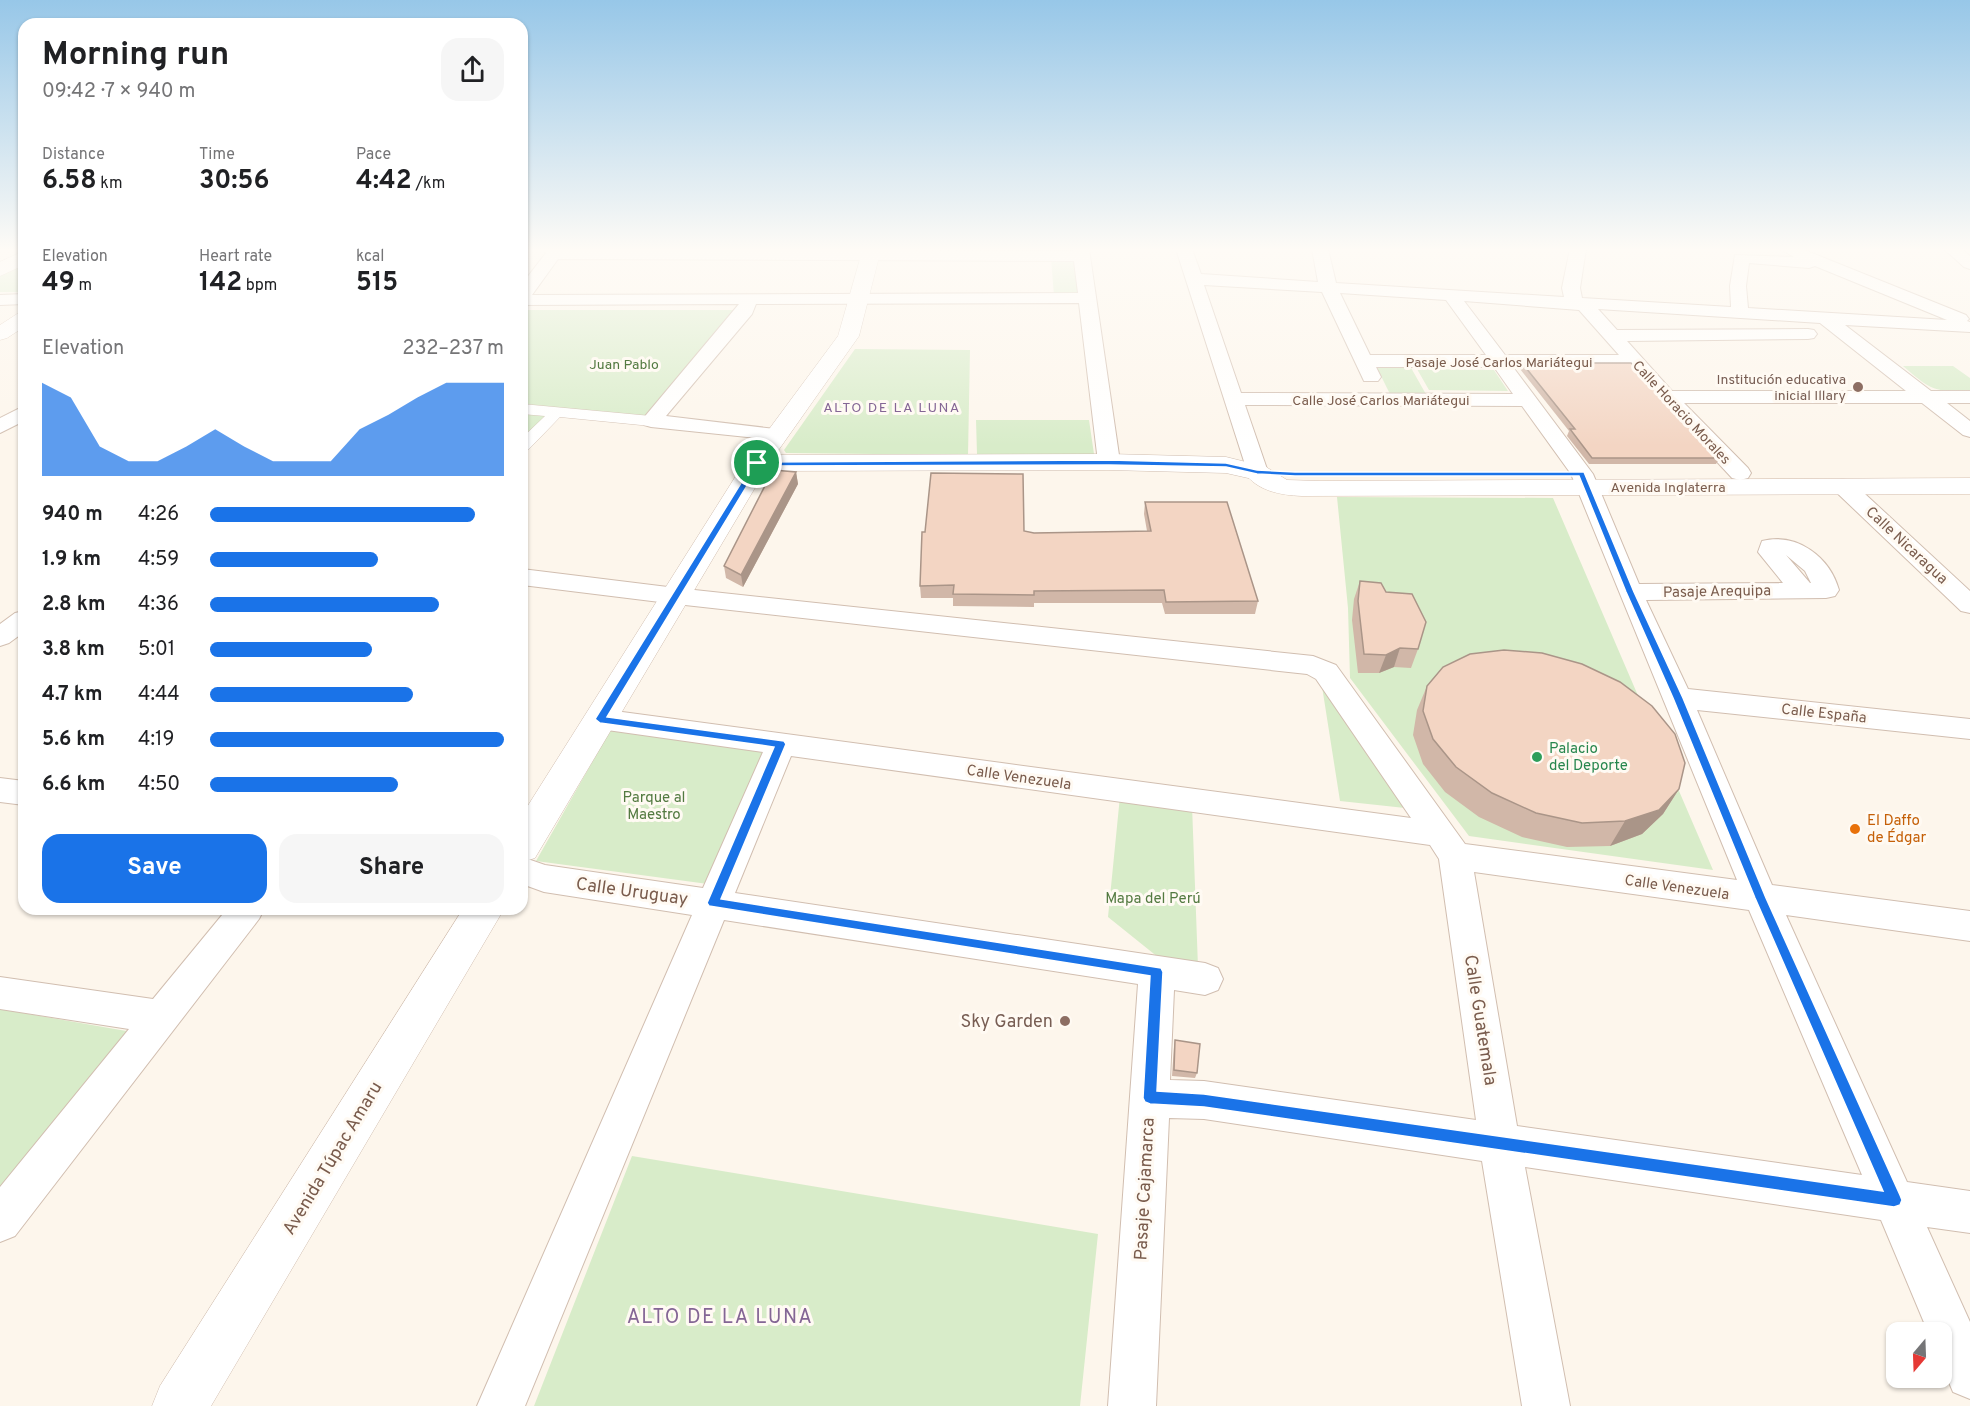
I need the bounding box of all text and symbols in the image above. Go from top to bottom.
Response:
text: Morning run [42,35,229,77]
button: share [441,38,504,101]
text: 09:42 · 7 × 940 m [42,79,195,105]
text: Distance [42,145,105,165]
text: Time [199,145,235,165]
text: Pace [356,145,391,165]
text: 6.58 [42,165,97,198]
text: 30:56 [199,165,269,198]
text: 4:42 [356,165,412,198]
text: km [97,174,122,194]
text: /km [412,174,445,194]
text: Elevation [42,247,108,267]
text: Heart rate [199,247,272,267]
text: kcal [356,247,384,267]
text: 49 [42,267,75,300]
text: 142 [199,267,242,300]
text: 515 [356,267,398,300]
text: m [75,276,92,296]
text: bpm [242,276,277,296]
text: Elevation [42,336,124,362]
text: 232–237 m [402,336,504,362]
street label: Pasaje José Carlos Mariátegui [1405,355,1593,372]
park label: Juan Pablo [589,357,659,374]
street label: Calle Horacio Morales [1628,358,1733,468]
place label: Institución educativa inicial Illary [1717,372,1846,405]
marker: Institución educativa inicial Illary [1851,380,1865,394]
street label: Calle José Carlos Mariátegui [1292,393,1470,410]
district label: ALTO DE LA LUNA [823,400,961,417]
pin [731,437,782,488]
icon: arrive [740,446,773,479]
street label: Avenida Inglaterra [1610,480,1726,497]
text: 940 m [42,502,103,528]
text: 4:26 [138,502,179,528]
street label: Calle Nicaragua [1861,503,1951,589]
text: 1.9 km [42,547,101,573]
text: 4:59 [138,547,179,573]
street label: Pasaje Arequipa [1663,582,1771,603]
text: 2.8 km [42,592,105,618]
text: 4:36 [138,592,179,618]
text: 3.8 km [42,637,105,663]
text: 5:01 [138,637,175,663]
text: 4.7 km [42,682,102,708]
text: 4:44 [138,682,180,708]
street label: Calle España [1780,701,1868,728]
text: 5.6 km [42,727,105,753]
text: 4:19 [138,727,174,753]
place label: Palacio del Deporte [1549,740,1628,776]
marker: Palacio del Deporte [1530,750,1544,764]
street label: Calle Venezuela [965,762,1072,795]
text: 6.6 km [42,772,105,798]
text: 4:50 [138,772,180,798]
park label: Parque al Maestro [623,789,685,825]
place label: El Daffo de Édgar [1867,812,1927,848]
marker: El Daffo de Édgar [1848,822,1862,836]
button: Save [42,834,267,903]
button: Share [279,834,504,903]
street label: Calle Venezuela [1623,872,1730,905]
street label: Calle Uruguay [574,873,689,912]
park label: Mapa del Perú [1105,890,1201,909]
street label: Calle Guatemala [1458,953,1501,1087]
place label: Sky Garden [960,1011,1053,1034]
marker: Sky Garden [1058,1014,1072,1028]
street label: Avenida Túpac Amaru [278,1078,388,1240]
street label: Pasaje Cajamarca [1130,1117,1161,1261]
district label: ALTO DE LA LUNA [627,1305,813,1331]
north arrow [1886,1322,1952,1388]
map controls [1886,1322,1952,1388]

